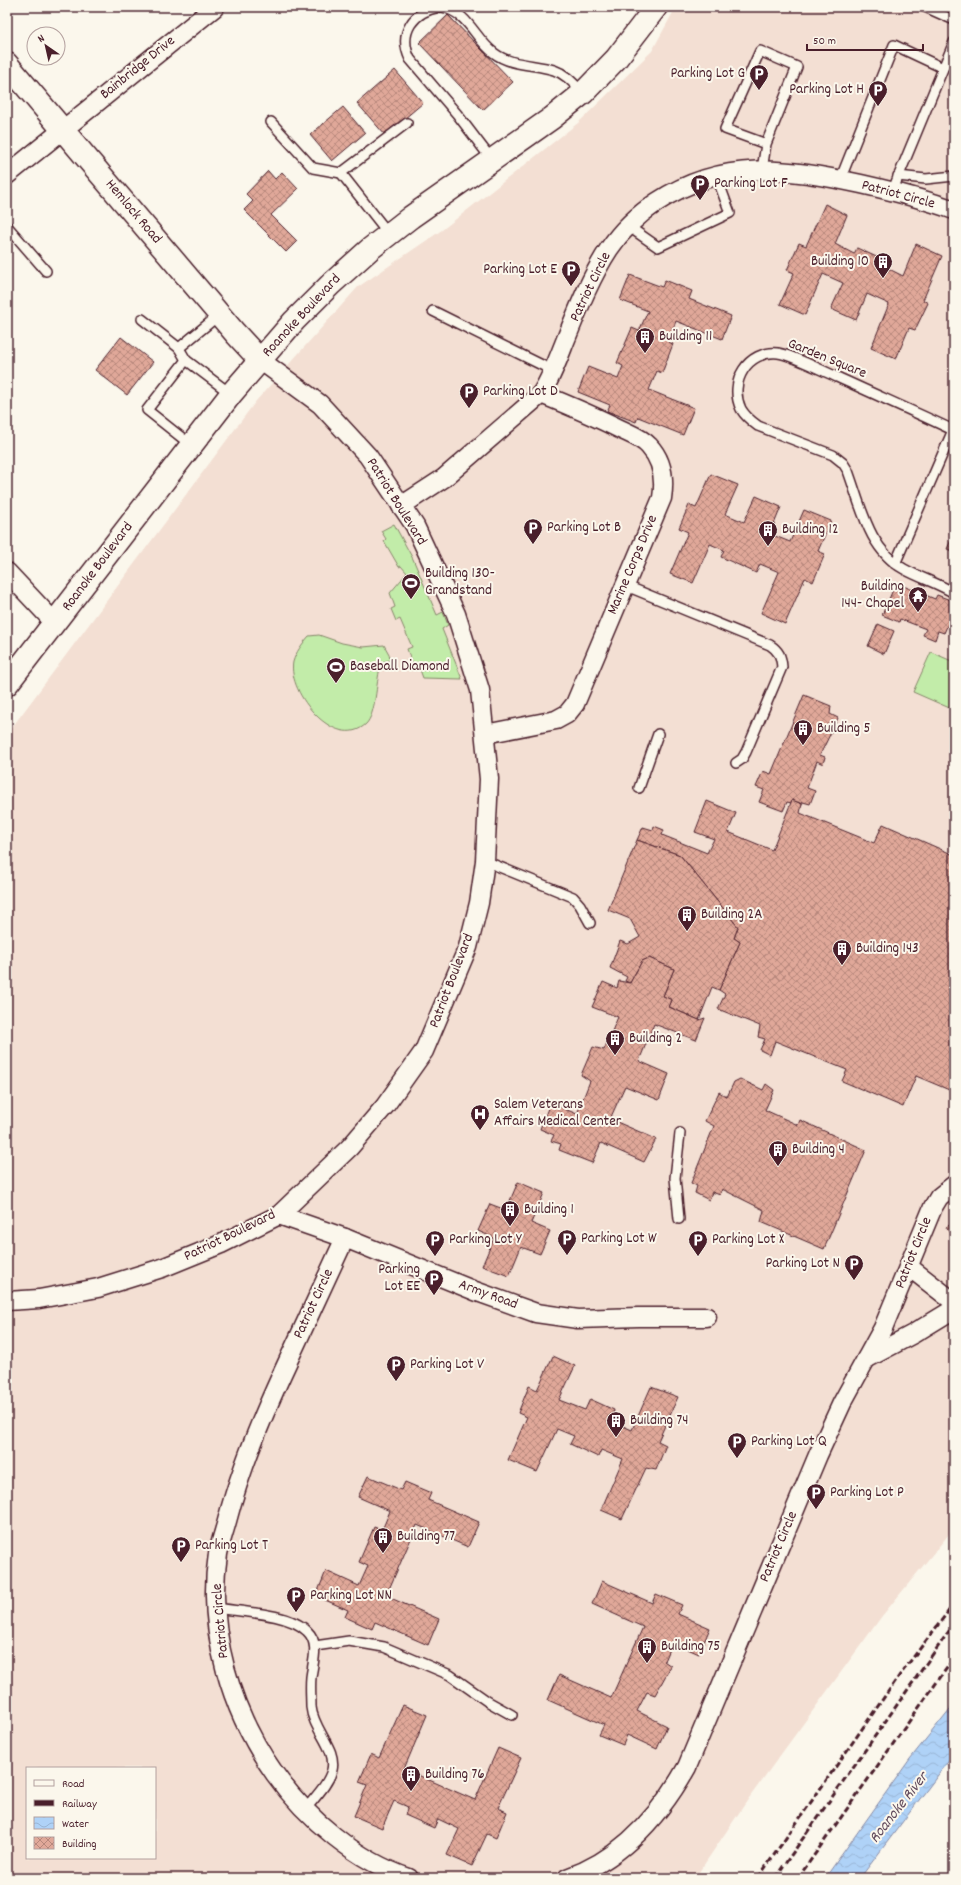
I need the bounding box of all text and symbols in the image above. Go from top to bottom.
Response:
north arrow [26,26,66,66]
scale bar [807,26,923,52]
text: N [35,31,49,48]
street label: Bainbridge Drive [96,31,181,105]
text: 50 m [813,33,836,50]
place label: Parking Lot G [670,63,745,85]
parking icon: Parking Lot G [748,63,770,91]
place label: Parking Lot H [789,79,864,101]
parking icon: Parking Lot H [867,79,889,107]
parking icon: Parking Lot F [689,173,711,201]
place label: Parking Lot F [714,173,788,195]
street label: Hemlock Road [99,175,167,249]
street label: Patriot Circle [859,175,938,215]
street label: Patriot Circle [565,248,618,326]
place label: Building 10 [811,251,869,273]
building icon: Building 10 [872,251,894,279]
place label: Parking Lot E [483,259,557,281]
parking icon: Parking Lot E [560,259,582,287]
street label: Roanoke Boulevard [257,269,347,363]
building icon: Building 11 [634,326,656,354]
place label: Building 11 [659,326,712,348]
street label: Garden Square [784,333,870,385]
parking icon: Parking Lot D [458,381,480,409]
place label: Parking Lot D [483,381,558,403]
street label: Patriot Boulevard [360,454,432,550]
street label: Marine Corps Drive [602,511,664,618]
parking icon: Parking Lot B [522,517,544,545]
place label: Parking Lot B [547,517,621,539]
street label: Roanoke Boulevard [57,518,139,616]
building icon: Building 12 [757,519,779,547]
place label: Building 12 [782,519,838,541]
place label: Building 130- Grandstand [425,563,495,602]
sports icon: Building 130- Grandstand [400,572,422,600]
place label: Building 144- Chapel [841,576,904,615]
temple icon: Building 144- Chapel [907,585,929,613]
sports icon: Baseball Diamond [325,656,347,684]
place label: Baseball Diamond [350,656,450,678]
building icon: Building 5 [792,718,814,746]
place label: Building 5 [817,718,871,740]
building icon: Building 2A [676,904,698,932]
place label: Building 2A [701,904,762,926]
street label: Patriot Boulevard [424,931,480,1031]
building icon: Building 143 [831,938,853,966]
place label: Building 143 [856,938,919,960]
building icon: Building 2 [604,1028,626,1056]
place label: Building 2 [629,1028,682,1050]
place label: Salem Veterans Affairs Medical Center [494,1094,622,1133]
hospital icon: Salem Veterans Affairs Medical Center [469,1103,491,1131]
building icon: Building 4 [767,1139,789,1167]
place label: Building 4 [792,1139,845,1161]
building icon: Building 1 [499,1199,521,1227]
place label: Building 1 [524,1199,574,1221]
street label: Patriot Boulevard [180,1204,280,1268]
street label: Patriot Circle [890,1214,938,1292]
parking icon: Parking Lot W [556,1228,578,1256]
place label: Parking Lot W [581,1228,657,1250]
parking icon: Parking Lot Y [424,1229,446,1257]
place label: Parking Lot Y [449,1229,522,1251]
parking icon: Parking Lot X [687,1229,709,1257]
place label: Parking Lot X [712,1229,784,1251]
place label: Parking Lot N [766,1253,840,1275]
parking icon: Parking Lot N [843,1253,865,1281]
place label: Parking Lot EE [378,1259,420,1298]
street label: Patriot Circle [288,1265,340,1343]
parking icon: Parking Lot EE [423,1268,445,1296]
street label: Army Road [455,1274,521,1316]
parking icon: Parking Lot V [385,1354,407,1382]
place label: Parking Lot V [410,1354,485,1376]
building icon: Building 74 [605,1410,627,1438]
place label: Building 74 [630,1410,689,1432]
parking icon: Parking Lot Q [726,1431,748,1459]
place label: Parking Lot Q [751,1431,827,1453]
parking icon: Parking Lot P [805,1482,827,1510]
place label: Parking Lot P [830,1482,904,1504]
street label: Patriot Circle [754,1508,804,1586]
building icon: Building 77 [372,1526,394,1554]
place label: Building 77 [397,1526,455,1548]
parking icon: Parking Lot T [170,1535,192,1563]
place label: Parking Lot T [195,1535,268,1557]
street label: Patriot Circle [207,1582,235,1659]
parking icon: Parking Lot NN [285,1585,307,1613]
place label: Parking Lot NN [310,1585,392,1607]
building icon: Building 75 [636,1636,658,1664]
place label: Building 75 [661,1636,720,1658]
building icon: Building 76 [400,1764,422,1792]
place label: Building 76 [425,1764,485,1786]
water label: Roanoke River [864,1766,935,1848]
legend [26,1767,156,1859]
text: Road [62,1776,84,1793]
text: Railway [62,1796,98,1813]
text: Water [62,1816,89,1833]
text: Building [62,1836,97,1853]

